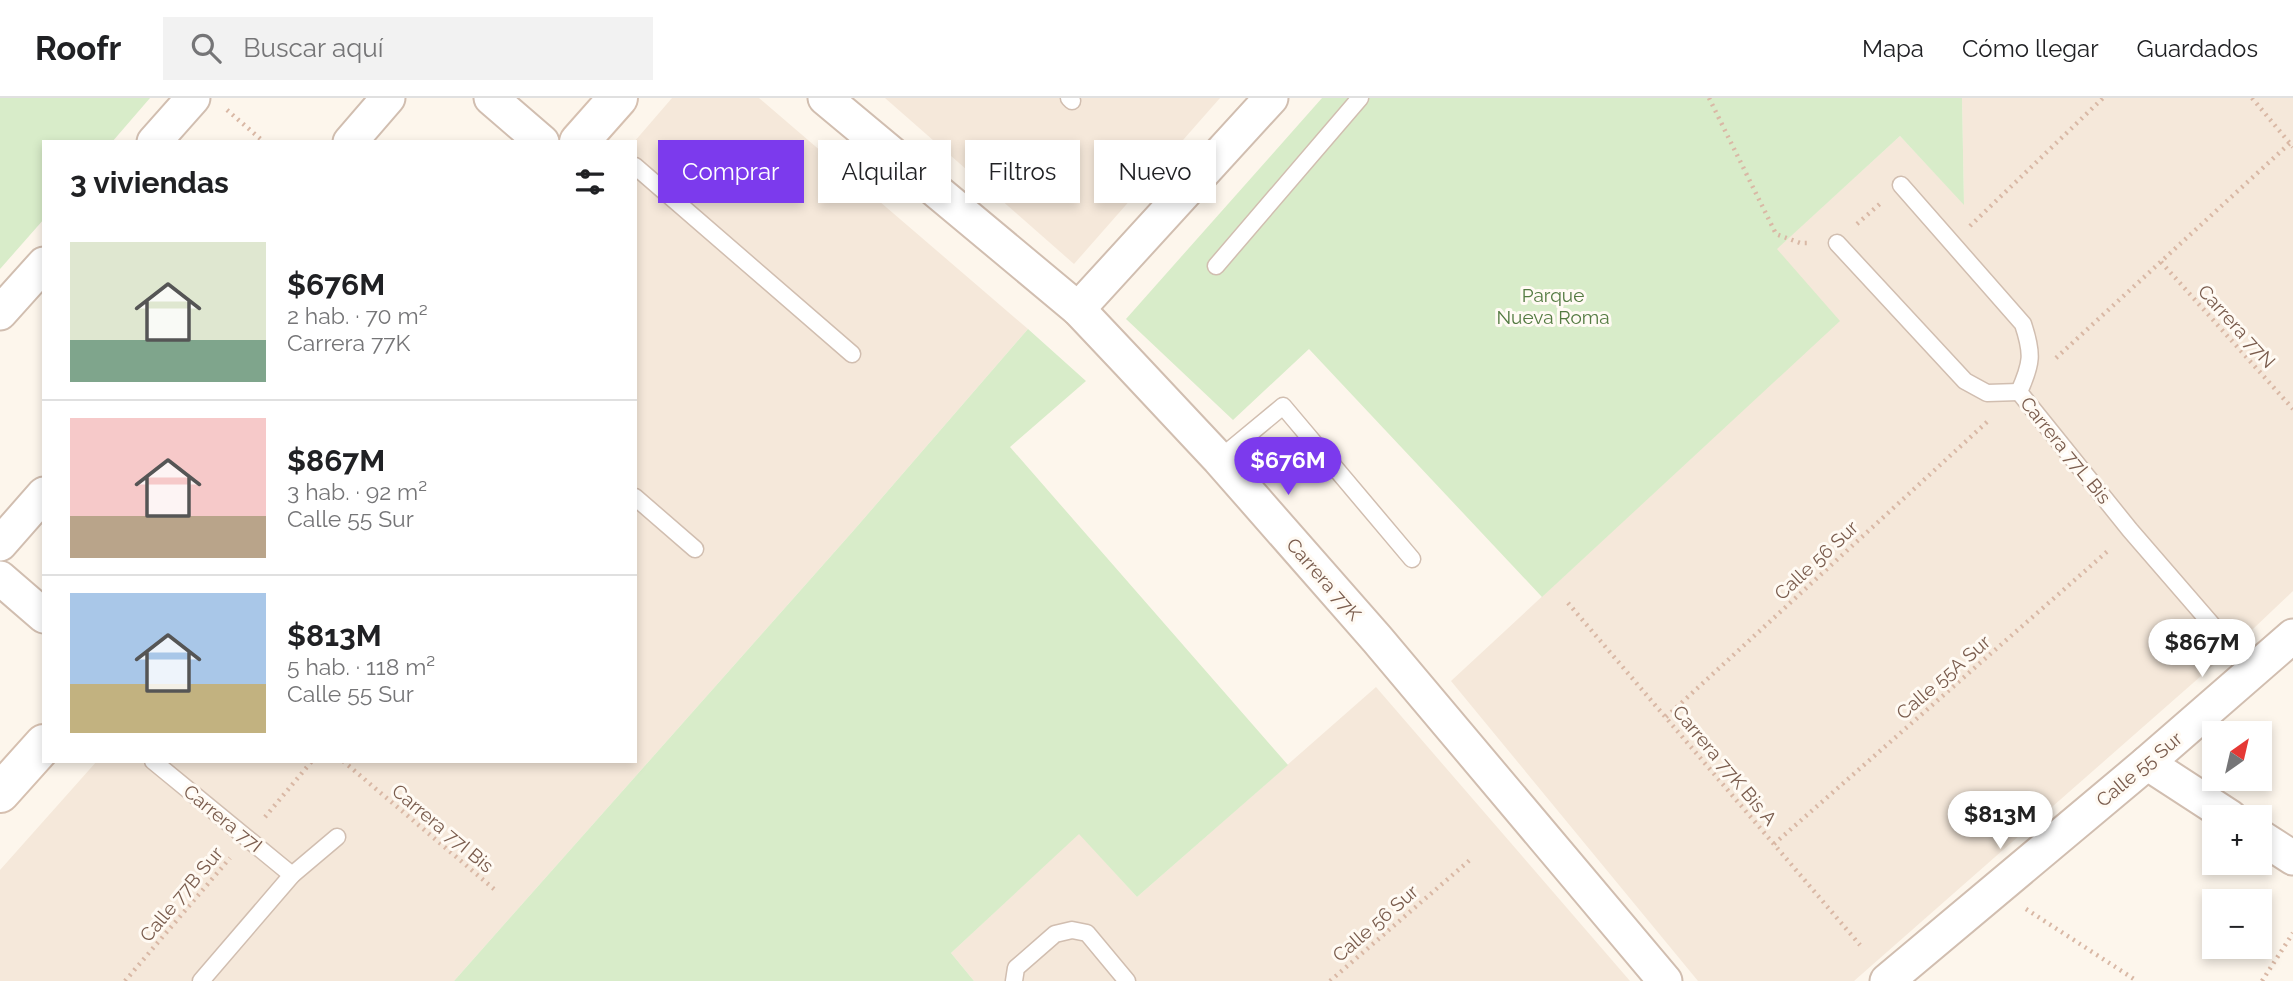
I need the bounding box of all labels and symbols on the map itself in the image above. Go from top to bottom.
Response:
street label: Carrera 77N [2194,280,2280,372]
park label: Parque Nueva Roma [1496,284,1610,328]
street label: Carrera 77L Bis [2016,392,2116,508]
pin: $676M [1239,438,1337,497]
street label: Calle 56 Sur [1770,516,1862,604]
street label: Carrera 77K [1282,533,1366,625]
pin: $867M [2153,620,2251,679]
street label: Calle 55A Sur [1892,630,1995,724]
street label: Carrera 77K Bis A [1668,701,1782,830]
north arrow [2202,721,2272,791]
street label: Calle 55 Sur [2092,727,2186,811]
street label: Carrera 77I Bis [388,779,498,877]
street label: Carrera 77I [179,780,267,856]
pin: $813M [1951,792,2049,851]
street label: Calle 77B Sur [135,842,227,946]
street label: Calle 56 Sur [1328,880,1422,966]

